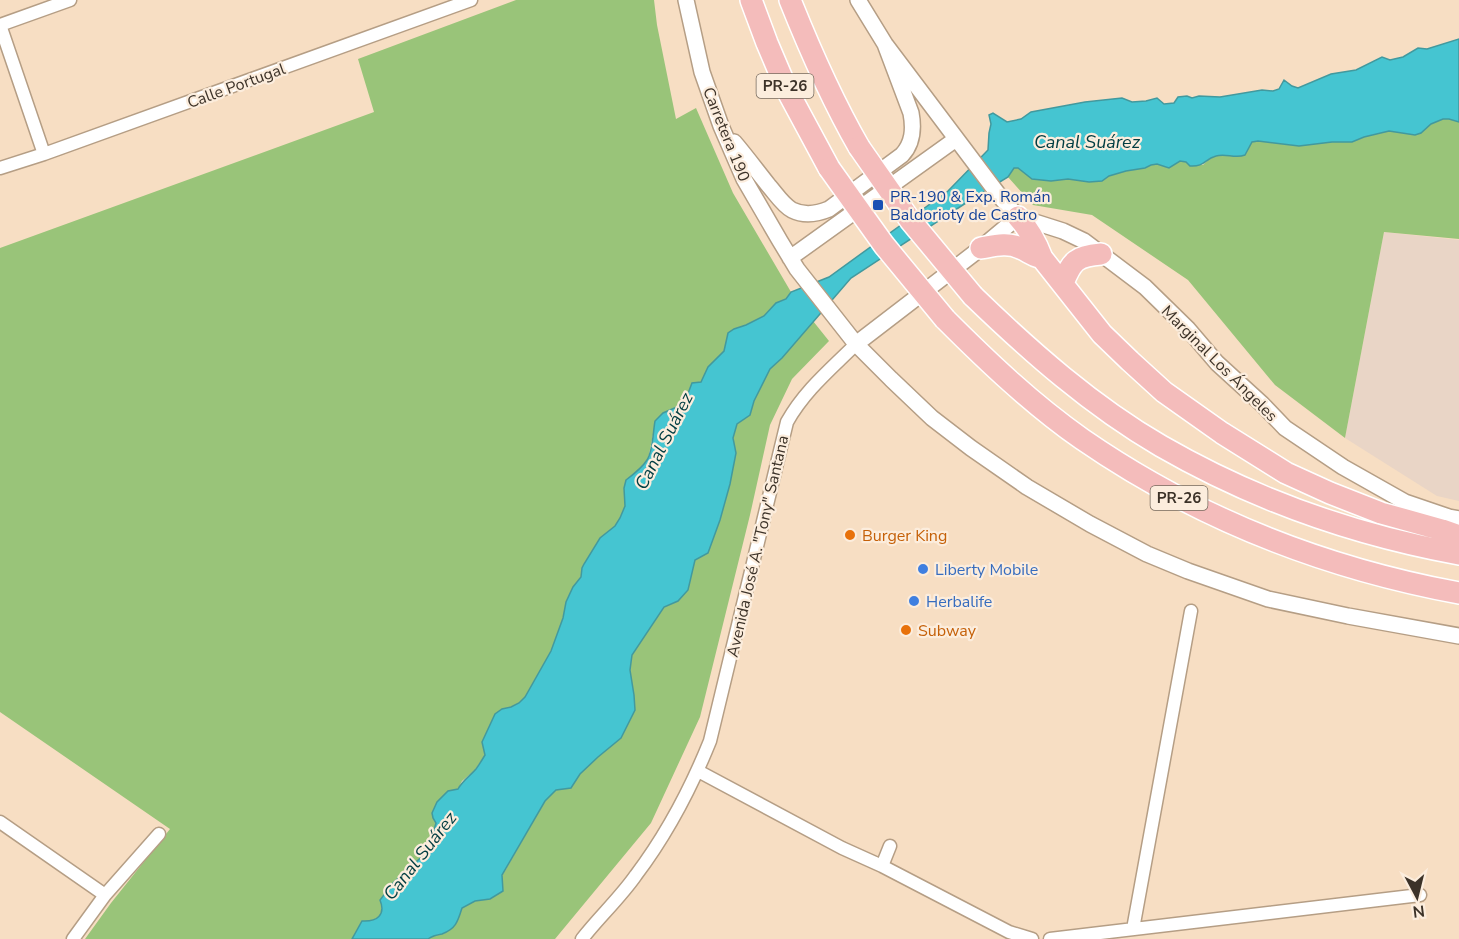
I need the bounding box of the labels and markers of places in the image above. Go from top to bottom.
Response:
place label: PR-190 & Exp. Román Baldorioty de Castro [890,186,1051,226]
marker: PR-190 & Exp. Román Baldorioty de Castro [871,198,885,212]
place label: Burger King [862,525,947,547]
marker: Burger King [843,528,857,542]
place label: Liberty Mobile [935,559,1038,581]
marker: Liberty Mobile [916,562,930,576]
place label: Herbalife [926,591,992,613]
marker: Herbalife [907,594,921,608]
place label: Subway [918,620,977,642]
marker: Subway [899,623,913,637]

